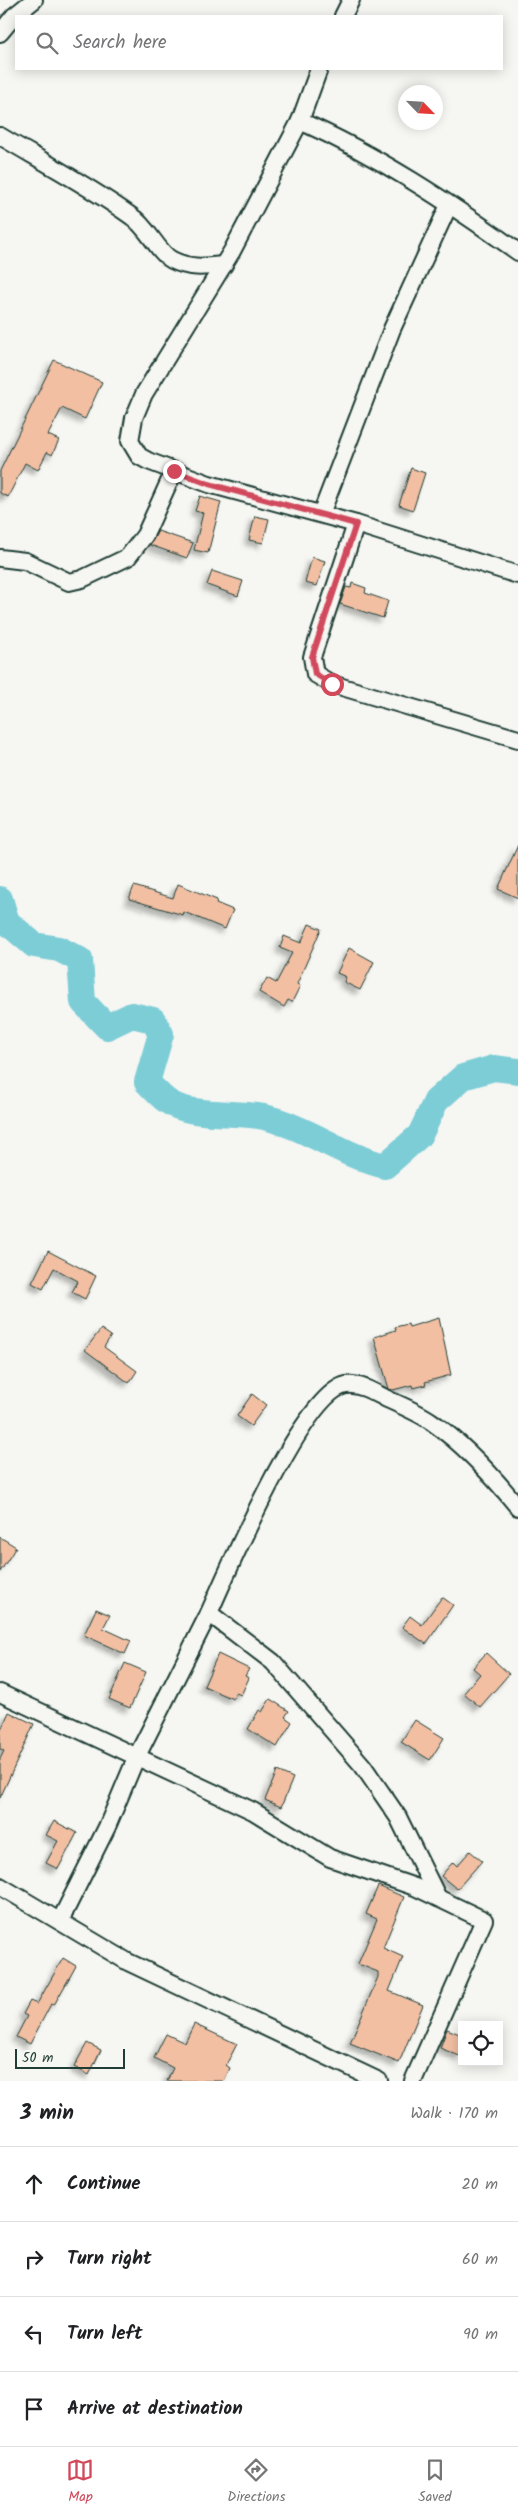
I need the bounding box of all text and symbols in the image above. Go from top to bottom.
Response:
search box [15,15,503,70]
text: Search here [73,28,167,58]
icon: search [33,29,61,57]
north arrow [398,85,443,130]
route end [163,460,186,483]
route start [321,673,344,696]
map controls [458,2021,503,2066]
button: locate [458,2021,503,2066]
scale bar [15,2046,125,2069]
text: 50 m [22,2047,53,2069]
text: 3 min [20,2097,74,2130]
text: Walk · 170 m [410,2101,498,2126]
text: Continue [67,2169,140,2199]
icon: ahead [20,2170,48,2198]
text: 20 m [462,2172,498,2197]
text: Turn right [67,2244,152,2274]
icon: right [20,2245,48,2273]
text: 60 m [462,2247,498,2272]
text: Turn left [67,2319,142,2349]
icon: left [20,2320,48,2348]
text: 90 m [463,2322,498,2347]
text: Arrive at destination [67,2394,243,2424]
icon: arrive [20,2395,48,2423]
tab: Map [66,2456,94,2508]
tab: Directions [227,2456,285,2508]
tab: Saved [418,2456,452,2508]

